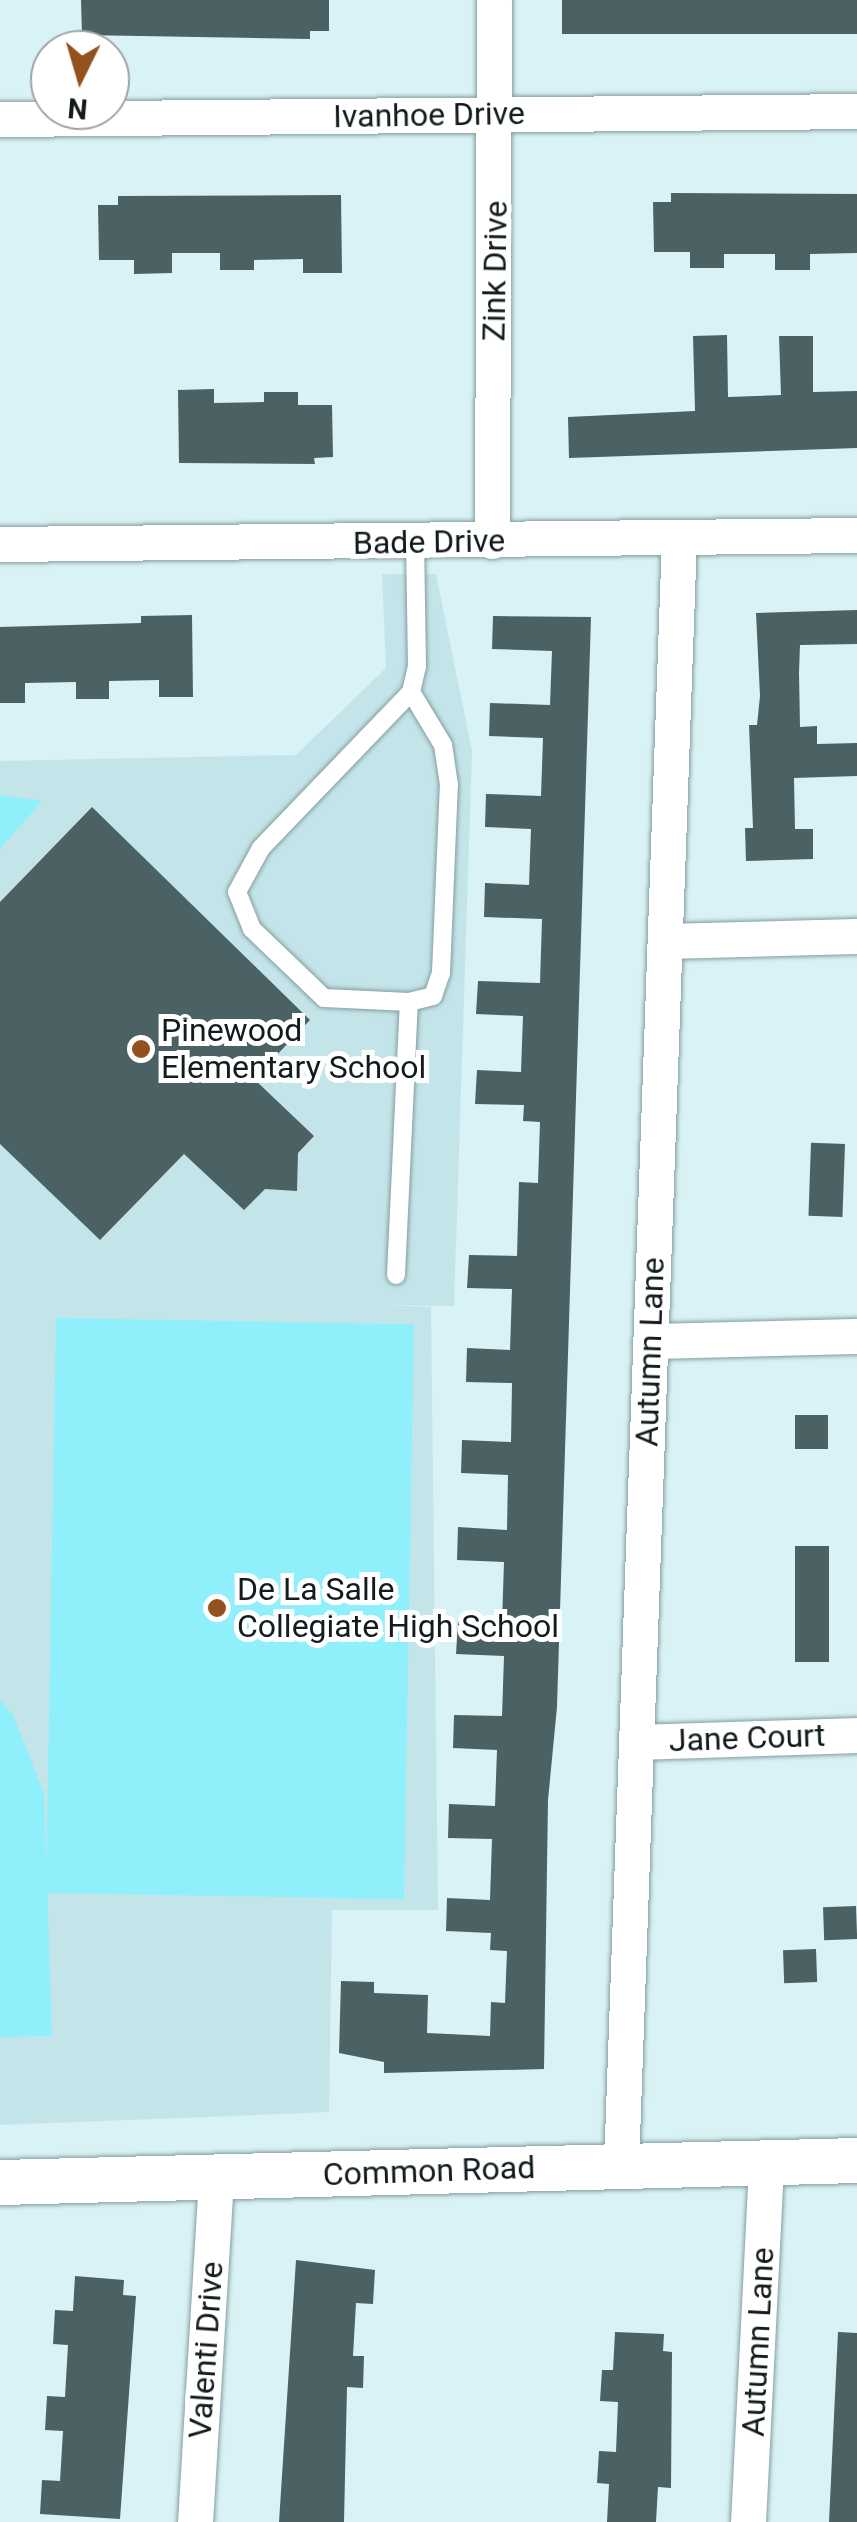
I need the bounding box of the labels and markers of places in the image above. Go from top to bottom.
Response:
place label: Pinewood Elementary School [161,1012,426,1087]
marker: Pinewood Elementary School [130,1038,152,1060]
place label: De La Salle Collegiate High School [237,1571,559,1646]
marker: De La Salle Collegiate High School [206,1597,228,1619]

